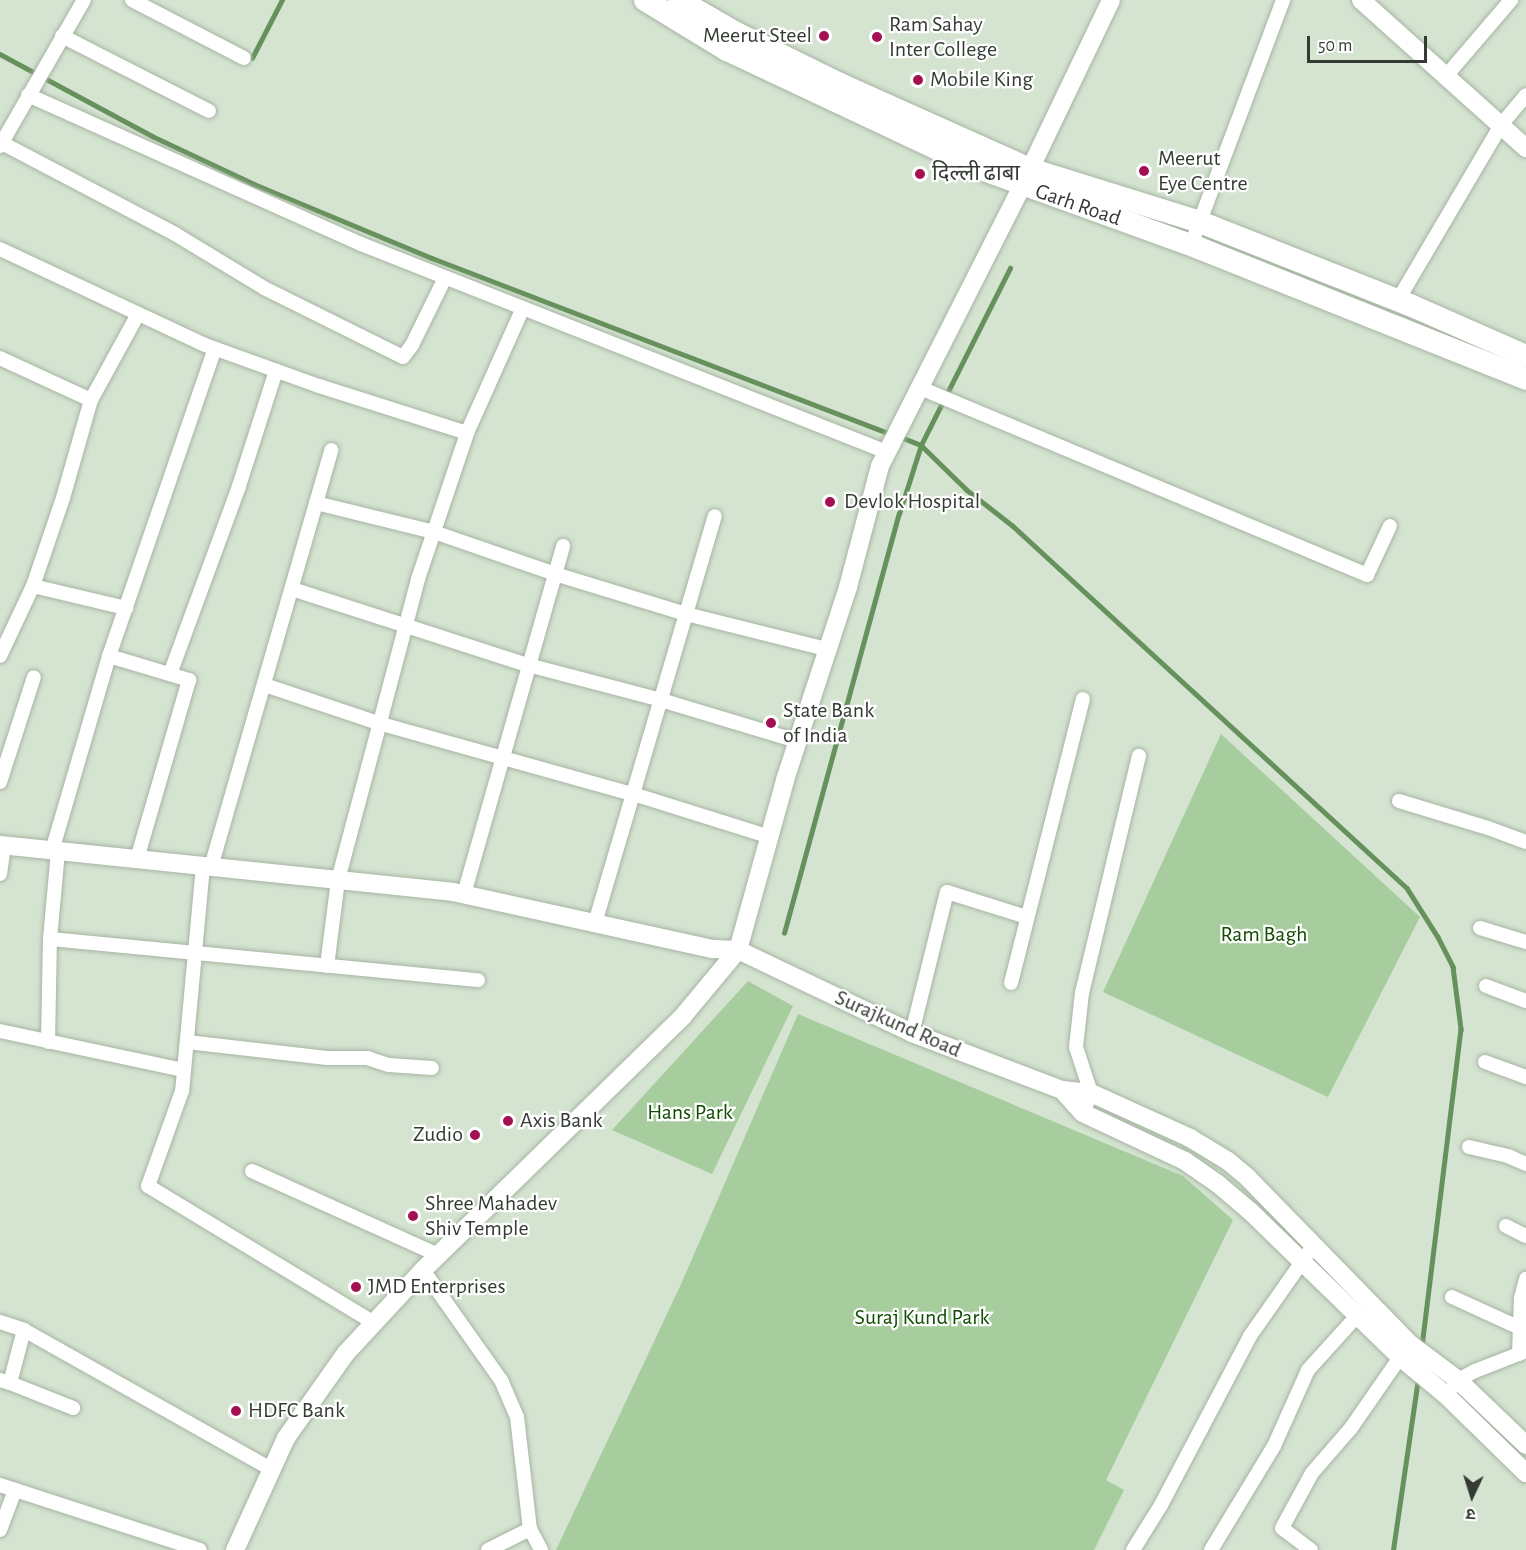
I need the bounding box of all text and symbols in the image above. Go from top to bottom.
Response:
place label: Ram Sahay Inter College [889,11,997,62]
place label: Meerut Steel [703,23,812,49]
scale bar [1310,24,1430,62]
marker: Meerut Steel [817,29,831,43]
marker: Ram Sahay Inter College [870,30,884,44]
text: 50 m [1318,37,1352,55]
place label: Mobile King [930,67,1033,93]
marker: Mobile King [911,73,925,87]
place label: Meerut Eye Centre [1158,145,1248,196]
place label: दिल्ली ढाबा [932,161,1020,187]
marker: Meerut Eye Centre [1135,162,1153,180]
marker: दिल्ली ढाबा [913,167,927,181]
street label: Garh Road [1032,178,1124,232]
place label: Devlok Hospital [844,489,980,515]
marker: Devlok Hospital [821,493,839,511]
place label: State Bank of India [783,697,874,748]
marker: State Bank of India [764,716,778,730]
park label: Ram Bagh [1220,922,1308,948]
street label: Surajkund Road [831,984,965,1064]
park label: Hans Park [647,1100,733,1126]
place label: Axis Bank [520,1108,603,1134]
marker: Axis Bank [501,1114,515,1128]
place label: Zudio [413,1122,463,1148]
marker: Zudio [468,1128,482,1142]
place label: Shree Mahadev Shiv Temple [425,1190,557,1242]
marker: Shree Mahadev Shiv Temple [406,1209,420,1223]
place label: JMD Enterprises [368,1274,506,1300]
marker: JMD Enterprises [349,1280,363,1294]
park label: Suraj Kund Park [855,1305,989,1331]
place label: HDFC Bank [248,1398,345,1424]
marker: HDFC Bank [229,1404,243,1418]
north arrow [1442,1466,1502,1526]
text: उ [1466,1506,1476,1522]

